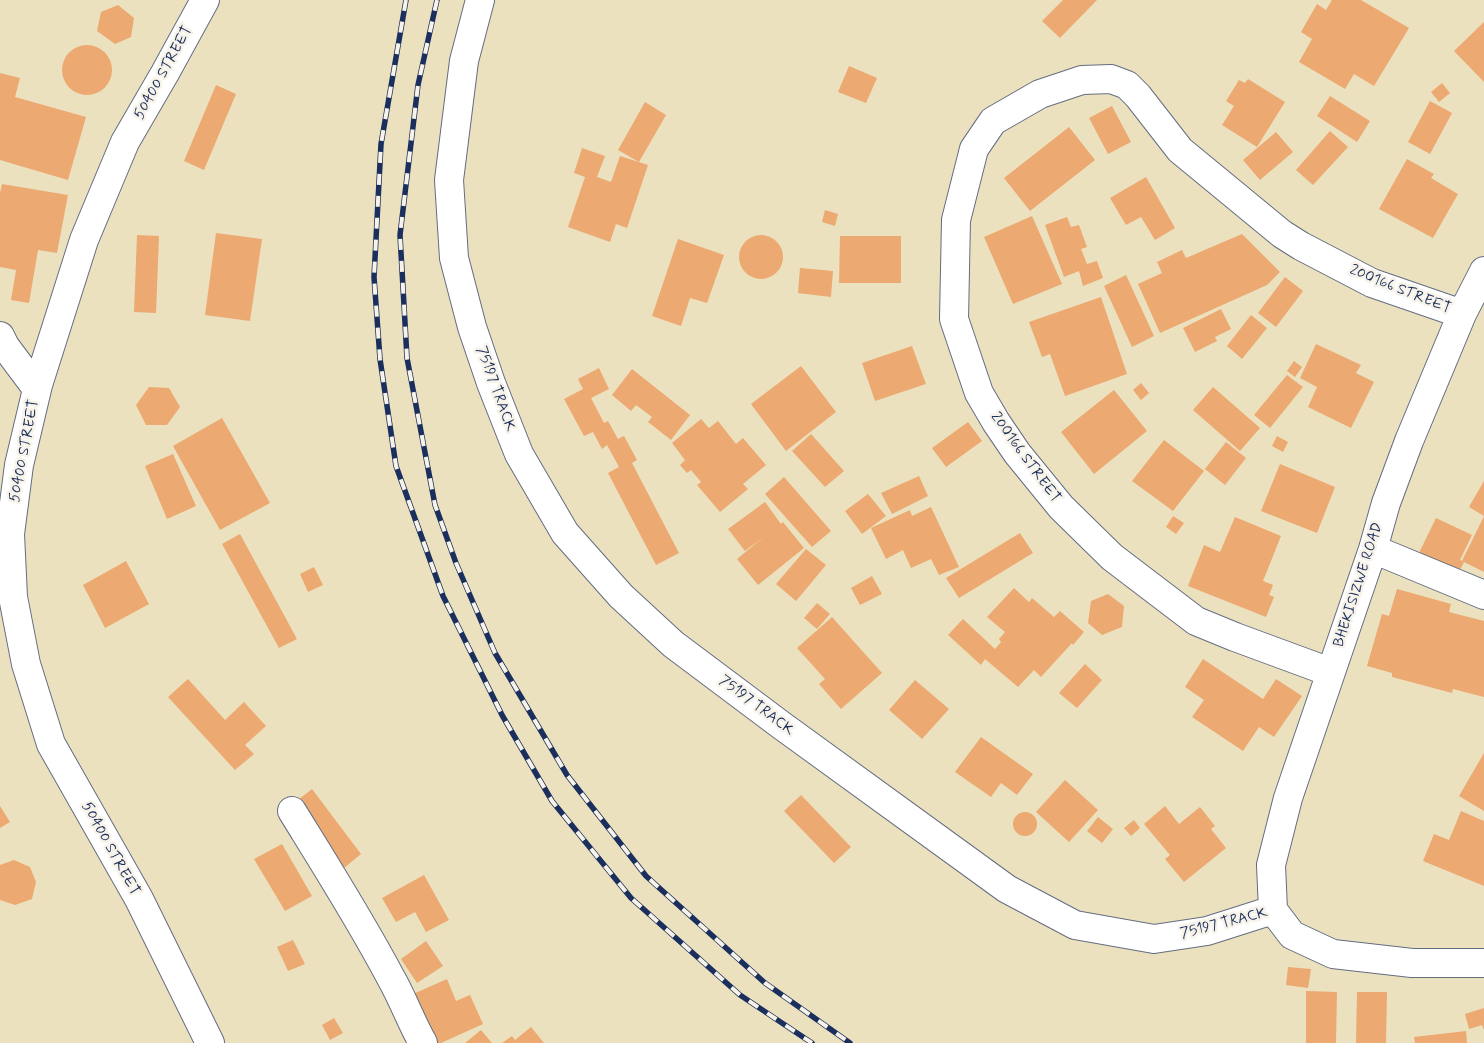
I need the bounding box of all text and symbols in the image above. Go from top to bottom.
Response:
street label: 50400 STREET [131,23,197,123]
street label: 200166 STREET [1347,262,1453,318]
street label: 75197 TRACK [471,344,519,434]
street label: 50400 STREET [6,398,44,504]
street label: 200166 STREET [986,409,1064,507]
street label: BHEKISIZWE ROAD [1330,521,1388,649]
street label: 75197 TRACK [715,672,797,740]
street label: 50400 STREET [77,799,143,899]
street label: 75197 TRACK [1179,904,1269,944]

